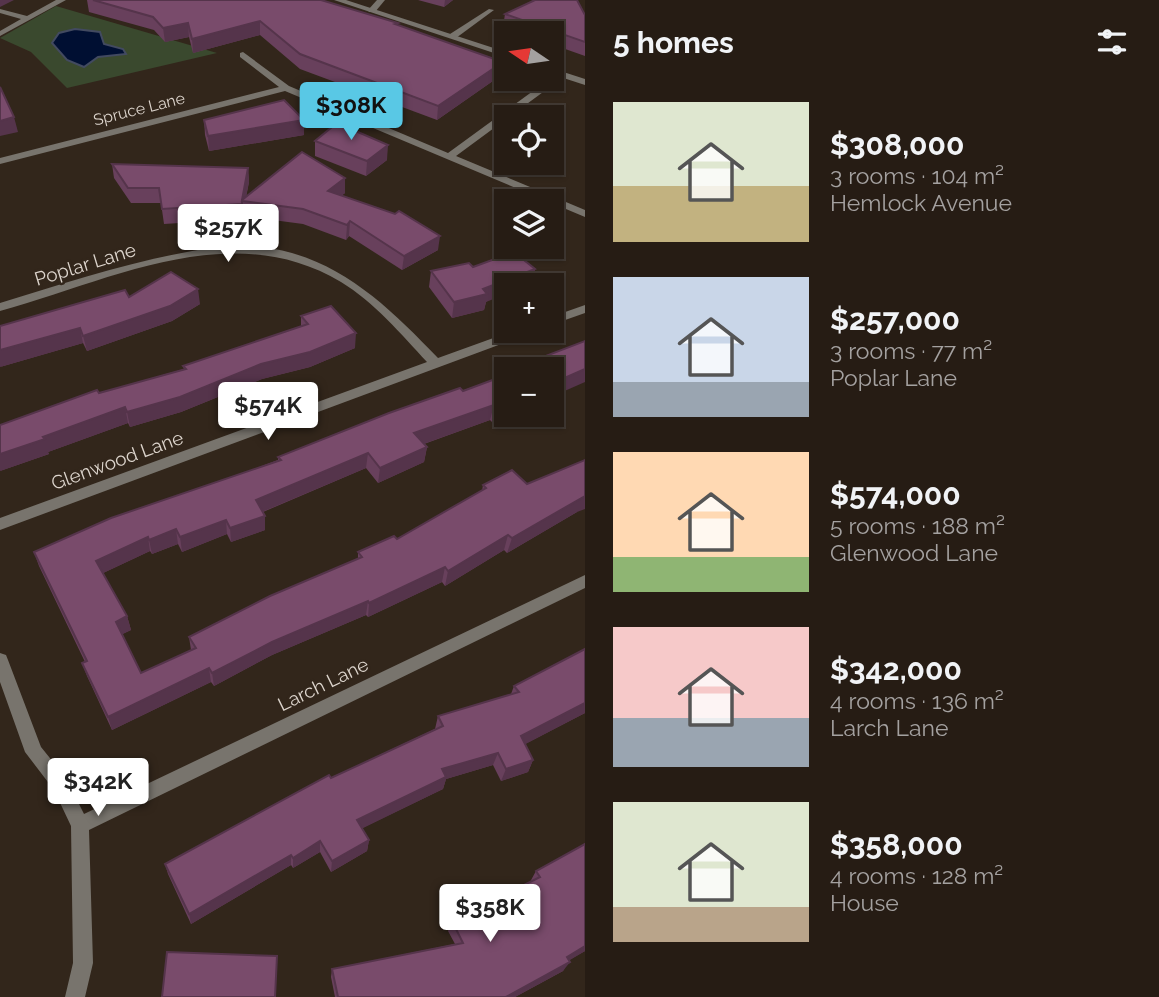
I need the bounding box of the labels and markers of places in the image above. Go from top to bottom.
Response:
pin: $308K [302,82,400,142]
pin: $257K [179,204,277,264]
pin: $574K [219,382,317,442]
pin: $342K [49,758,147,818]
pin: $358K [441,884,539,944]

